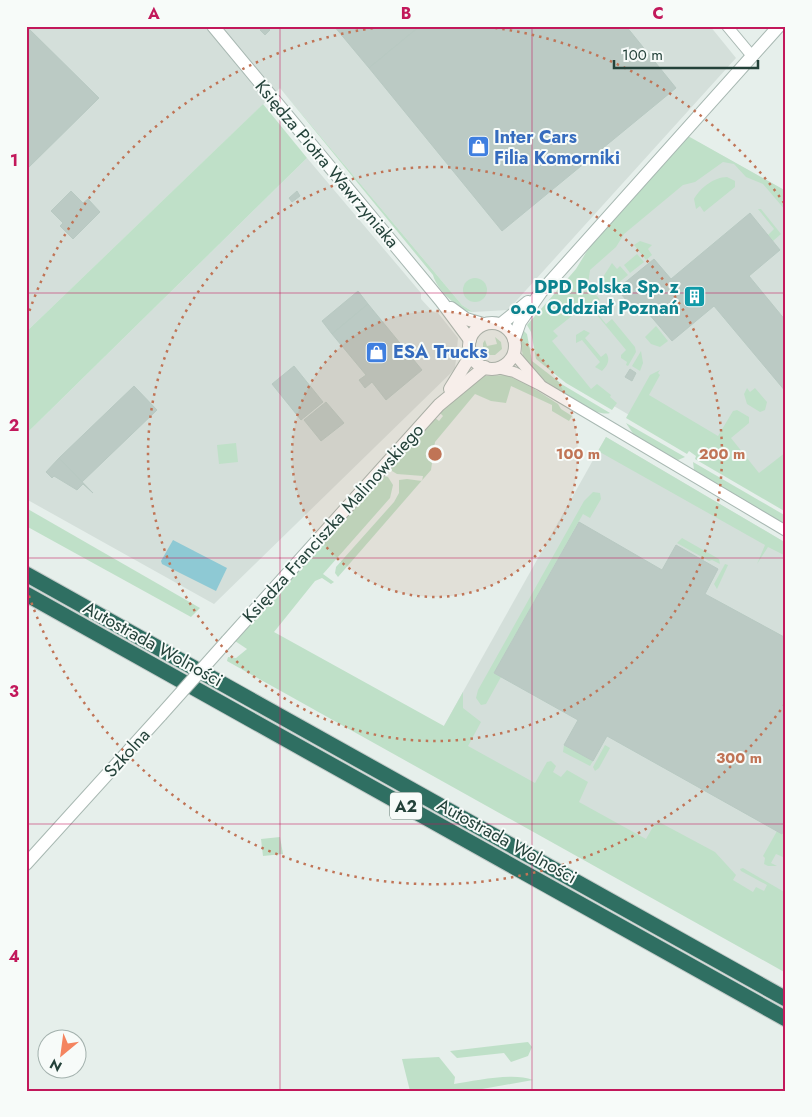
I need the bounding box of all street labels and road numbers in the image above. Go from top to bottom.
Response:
street label: Księdza Piotra Wawrzyniaka [249,74,405,254]
street label: Księdza Franciszka Malinowskiego [236,417,430,628]
street label: Autostrada Wolności [78,595,228,693]
street label: Szkolna [98,723,156,783]
road number: A2 [390,792,422,819]
street label: Autostrada Wolności [432,792,582,890]

